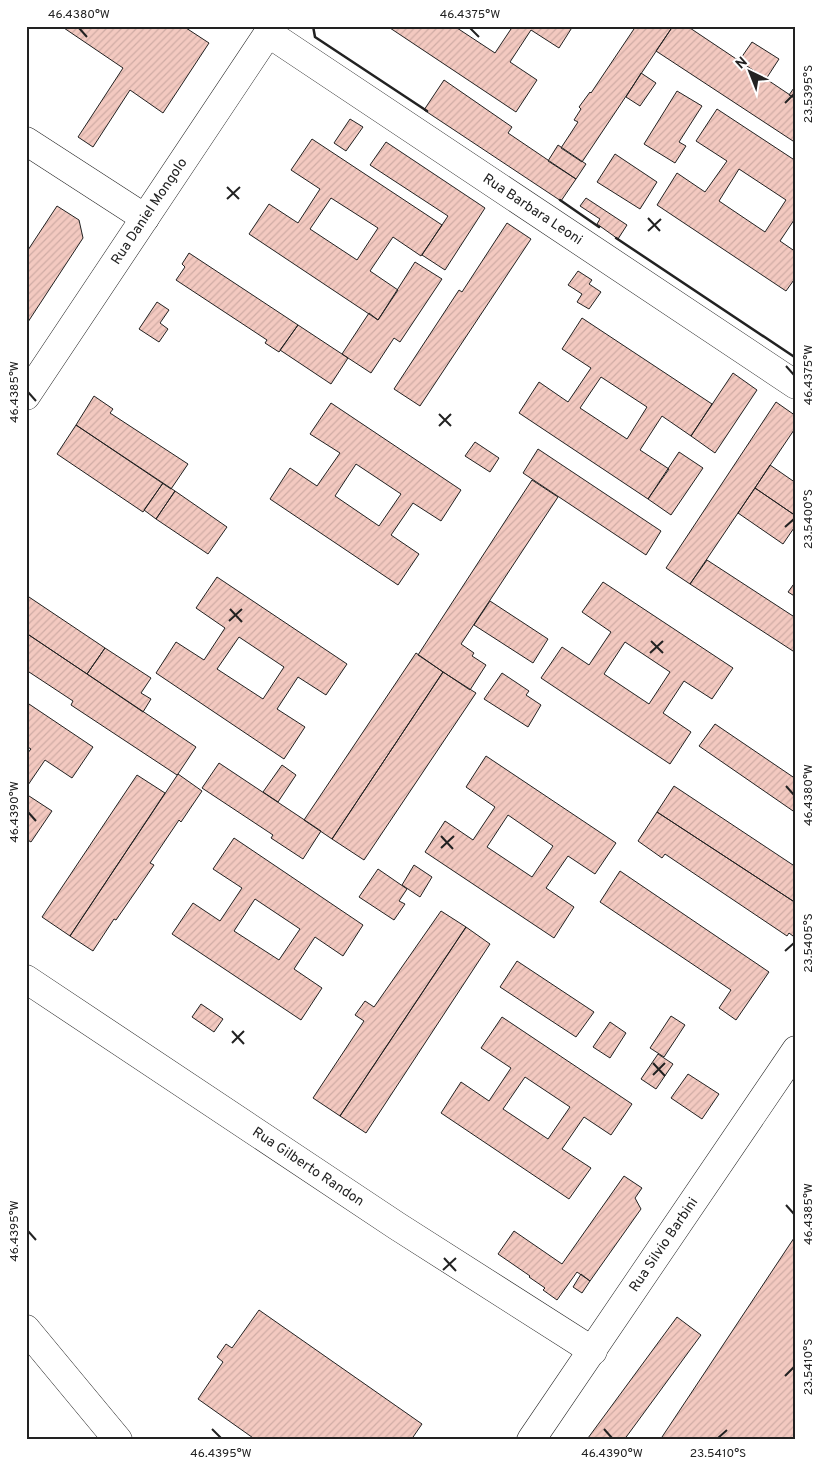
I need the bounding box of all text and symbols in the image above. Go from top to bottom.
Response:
text: 46.4380°W [48,7,110,23]
text: 46.4375°W [440,7,500,23]
north arrow [724,48,774,98]
text: N [733,54,752,73]
text: 23.5395°S [801,65,817,123]
street label: Rua Daniel Mongolo [108,155,191,268]
street label: Rua Barbara Leoni [479,170,586,249]
text: 46.4375°W [801,345,817,405]
text: 46.4385°W [7,361,23,423]
text: 23.5400°S [801,489,817,549]
text: 46.4380°W [801,764,817,826]
text: 46.4390°W [7,781,23,843]
text: 23.5405°S [801,913,817,973]
street label: Rua Gilberto Randon [249,1124,367,1210]
text: 46.4385°W [801,1183,817,1245]
street label: Rua Silvio Barbini [626,1194,702,1295]
text: 46.4395°W [7,1200,23,1262]
text: 23.5410°S [801,1339,817,1395]
text: 46.4395°W [190,1446,252,1462]
text: 46.4390°W [581,1446,643,1462]
text: 23.5410°S [690,1446,746,1462]

